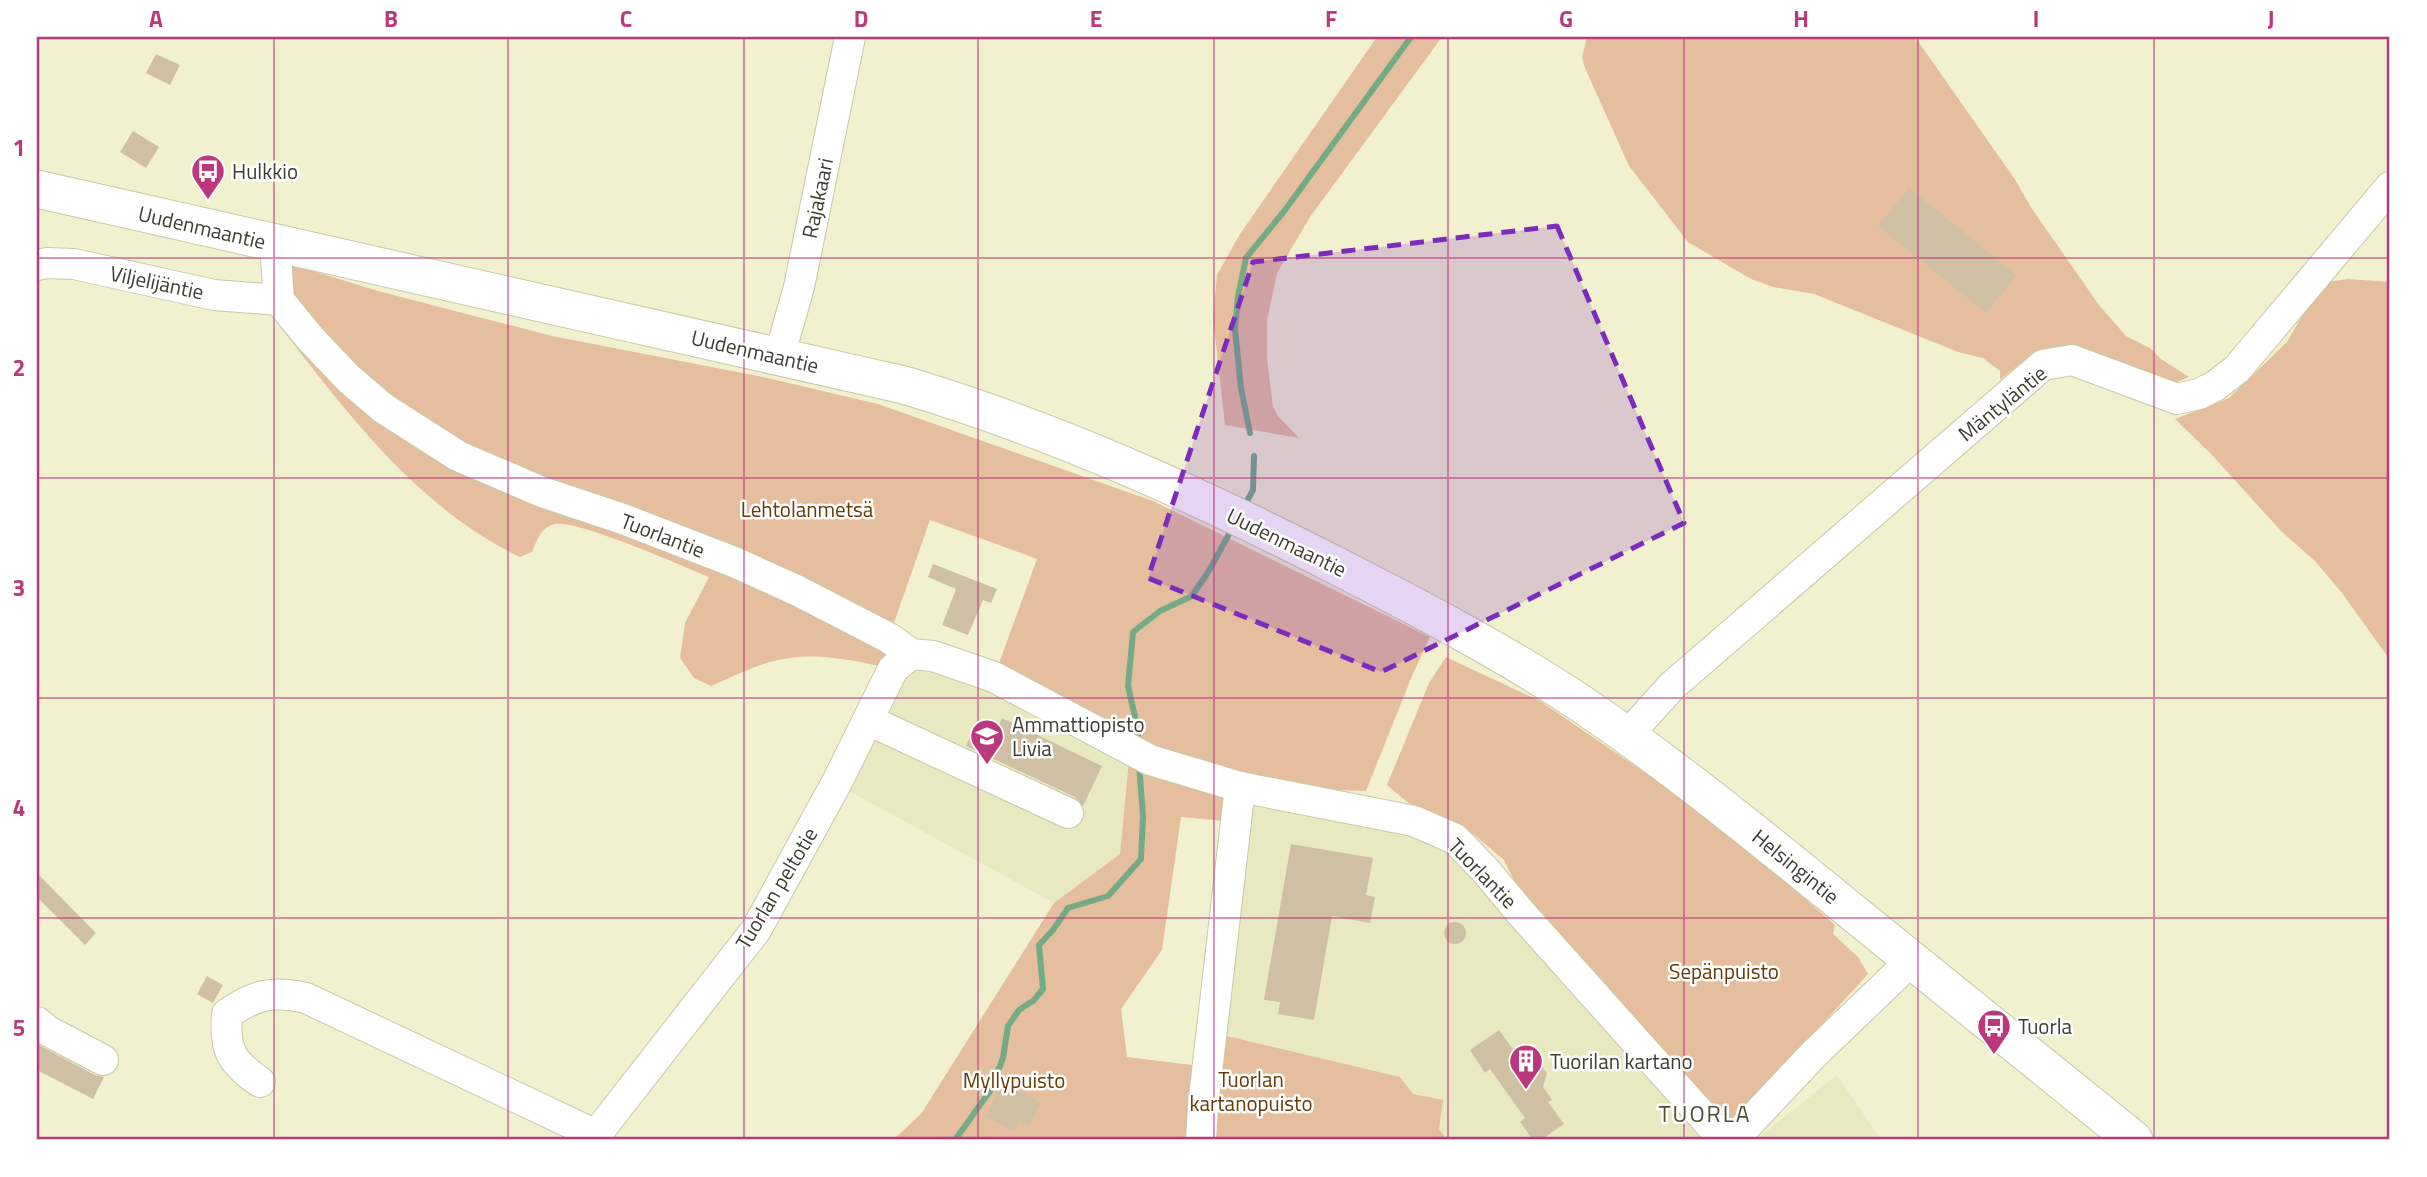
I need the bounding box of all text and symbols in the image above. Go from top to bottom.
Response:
text: A [149,1,163,36]
text: B [384,1,398,36]
text: C [620,1,632,36]
text: D [854,1,868,36]
text: E [1090,1,1102,36]
text: F [1325,1,1337,36]
text: G [1559,1,1573,36]
text: H [1793,1,1809,36]
text: I [2033,1,2039,36]
text: J [2268,1,2274,36]
text: 1 [13,130,25,165]
bus stop icon: Hulkkio [189,152,227,201]
place label: Hulkkio [232,155,298,187]
street label: Rajakaari [793,155,841,241]
street label: Uudenmaantie [135,197,269,257]
street label: Viljelijäntie [107,256,207,308]
street label: Uudenmaantie [688,321,822,381]
text: 2 [13,350,25,385]
street label: Mäntyläntie [1951,357,2053,449]
park label: Lehtolanmetsä [741,493,874,525]
street label: Uudenmaantie [1222,499,1352,585]
street label: Tuorlantie [616,504,710,566]
text: 3 [13,570,25,605]
place label: Ammattiopisto Livia [1012,708,1144,764]
school or university icon: Ammattiopisto Livia [968,717,1006,766]
text: 4 [13,790,25,825]
street label: Tuorlan peltotie [727,821,825,955]
street label: Helsingintie [1745,821,1847,911]
street label: Tuorlantie [1441,830,1525,916]
park label: Sepänpuisto [1669,955,1779,987]
bus stop icon: Tuorla [1975,1007,2013,1056]
text: 5 [13,1010,25,1045]
place label: Tuorla [2018,1010,2073,1042]
building icon: Tuorilan kartano [1507,1042,1545,1091]
place label: Tuorilan kartano [1550,1045,1693,1077]
park label: Tuorlan kartanopuisto [1189,1063,1313,1119]
park label: Myllypuisto [963,1064,1065,1096]
district label: TUORLA [1659,1096,1751,1131]

